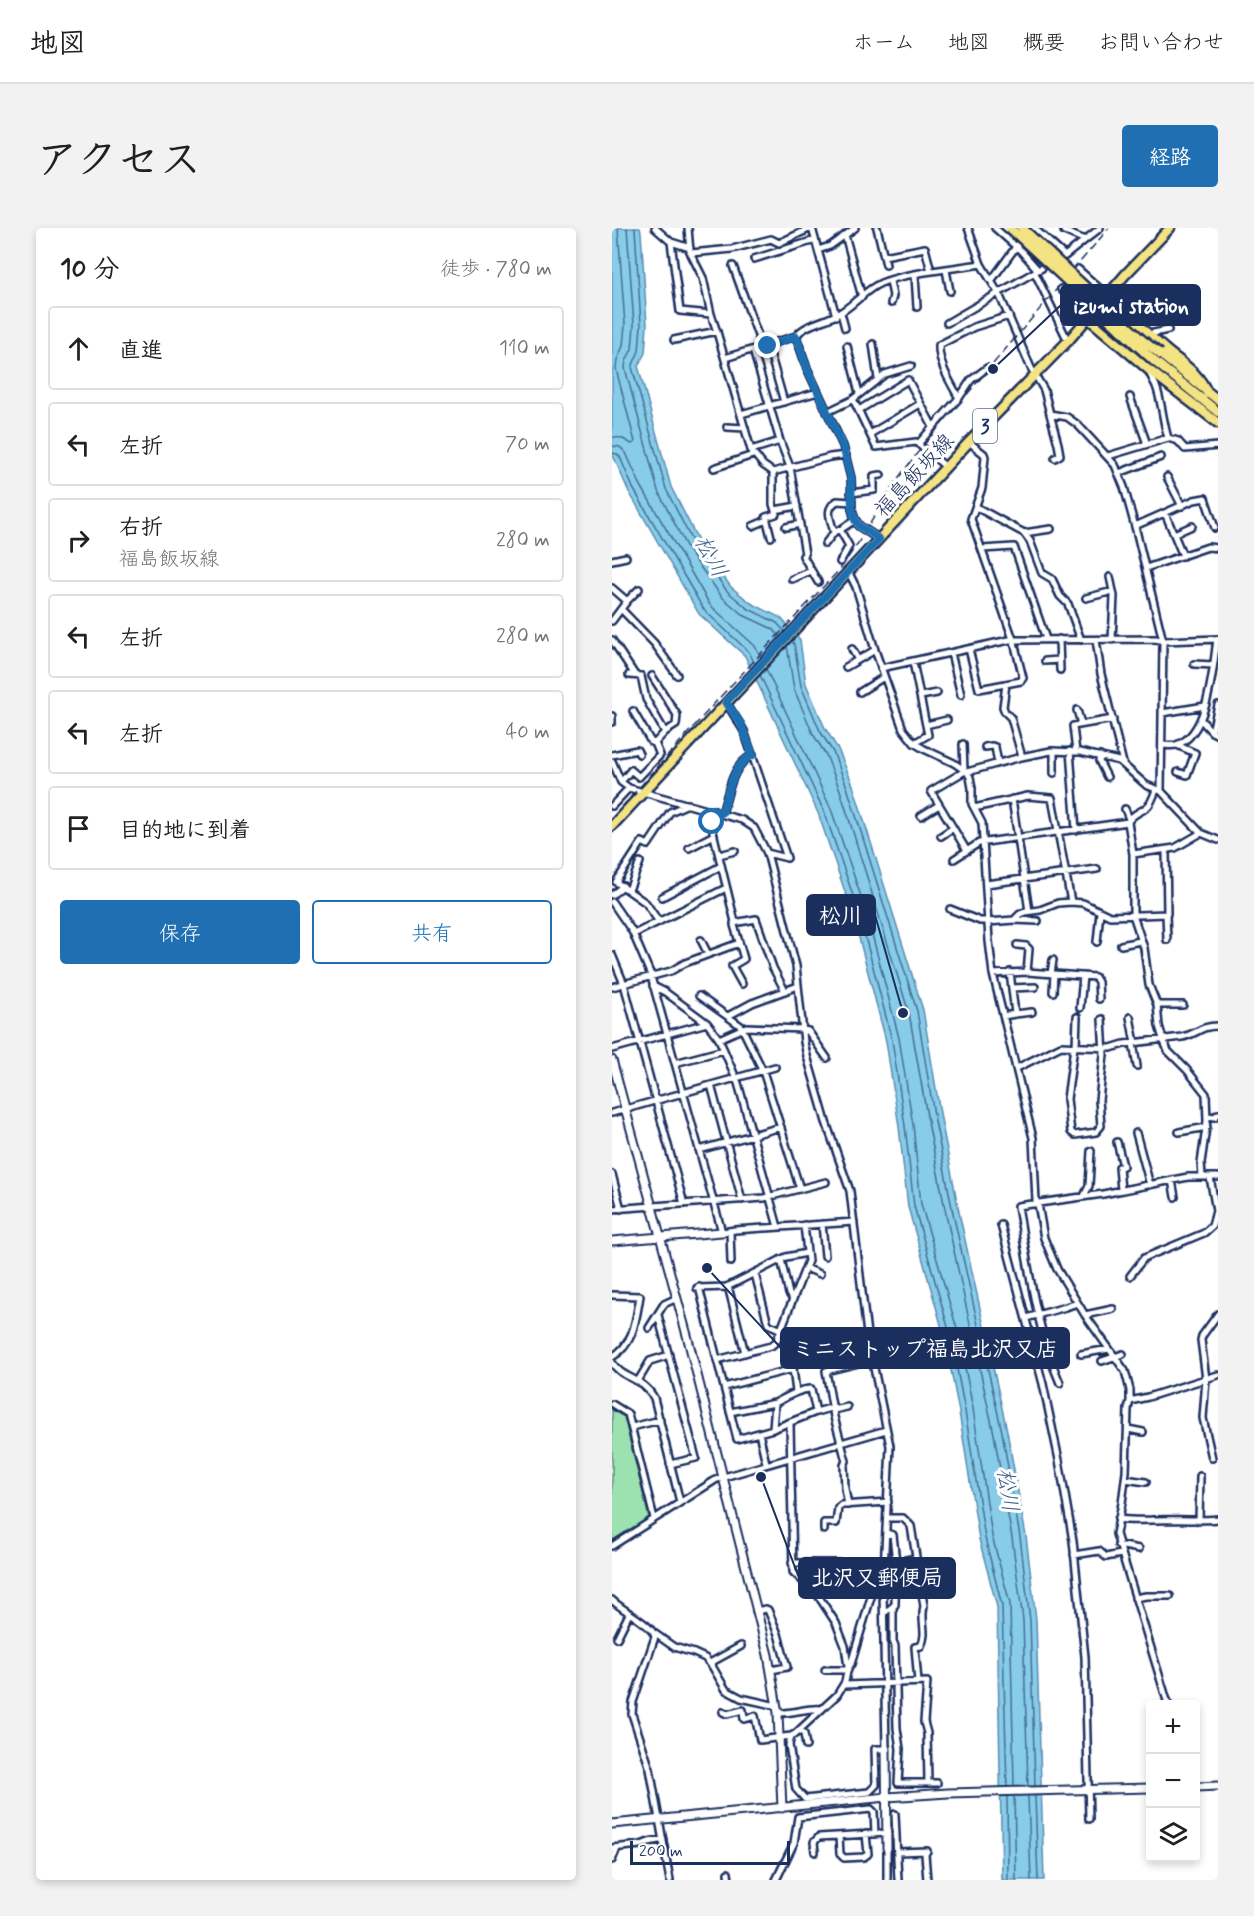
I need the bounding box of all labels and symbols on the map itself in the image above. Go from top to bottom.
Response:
callout: izumi station [1061,285,1200,325]
text: izumi station [1073,293,1189,321]
route end [754,332,780,358]
road number: 3 [973,409,997,443]
street label: 福島飯坂線 [869,428,961,524]
water label: 松川 [688,531,733,583]
route start [698,808,724,834]
callout: 松川 [807,895,875,935]
text: 松川 [819,903,863,931]
callout: ミニストップ福島北沢又店 [781,1328,1069,1368]
text: ミニストップ福島北沢又店 [792,1336,1058,1364]
water label: 松川 [990,1467,1024,1514]
callout: 北沢又郵便局 [799,1558,955,1598]
text: 北沢又郵便局 [811,1565,943,1593]
scale bar [630,1838,790,1866]

